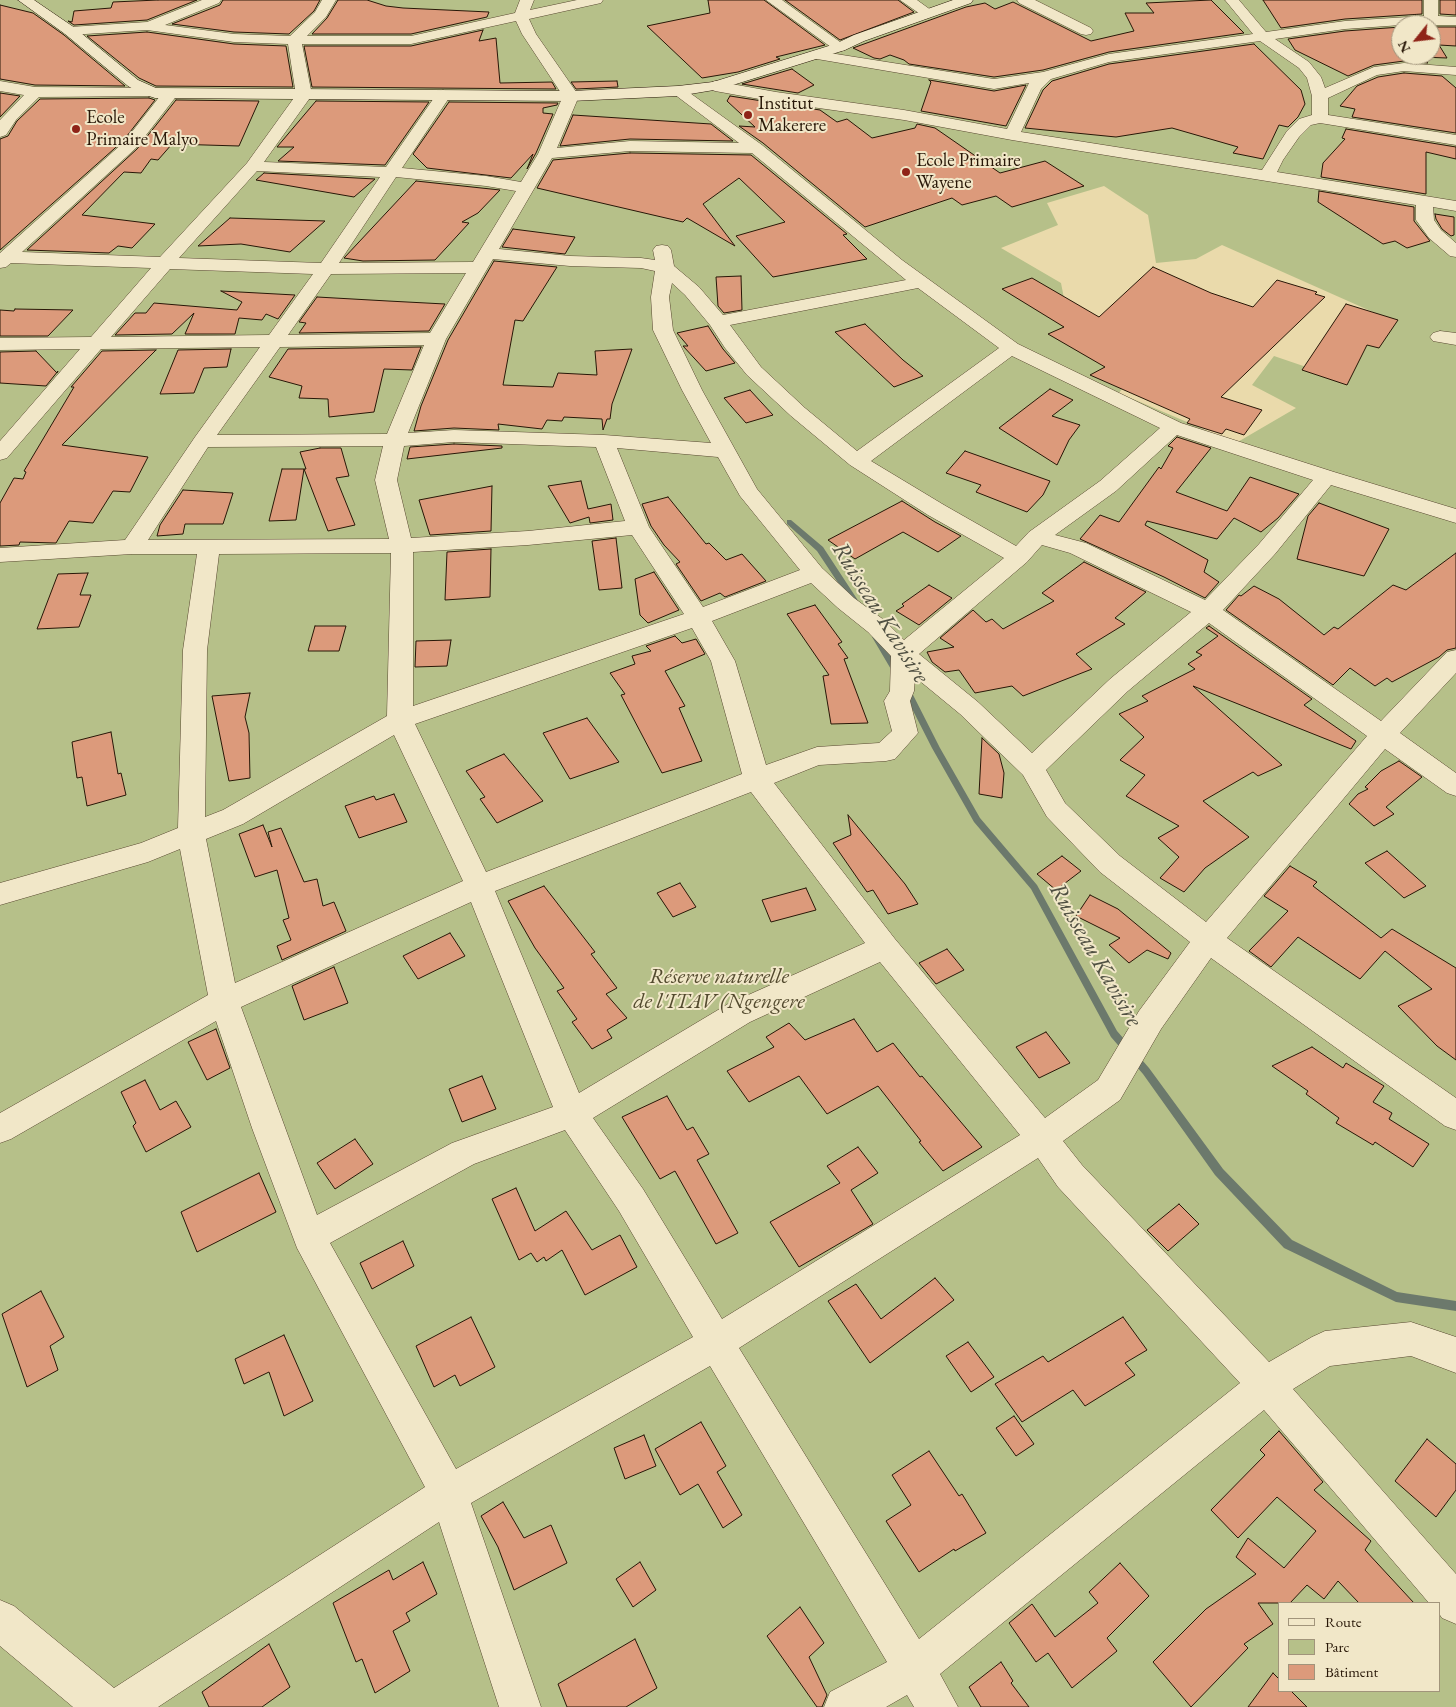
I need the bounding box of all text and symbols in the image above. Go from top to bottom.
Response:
north arrow [1391,15,1441,65]
text: N [1393,37,1414,56]
place label: Institut Makerere [758,93,826,137]
place label: Ecole Primaire Malyo [86,107,198,151]
marker: Institut Makerere [742,109,754,121]
marker: Ecole Primaire Malyo [70,123,82,135]
place label: Ecole Primaire Wayene [916,150,1021,194]
marker: Ecole Primaire Wayene [900,166,912,178]
water label: Ruisseau Kavisire [825,537,935,689]
water label: Ruisseau Kavisire [1042,878,1148,1032]
park label: Réserve naturelle de l'ITAV (Ngengere [633,964,805,1016]
legend [1278,1602,1441,1692]
text: Route [1325,1612,1362,1631]
text: Parc [1325,1637,1350,1656]
text: Bâtiment [1325,1662,1378,1681]

